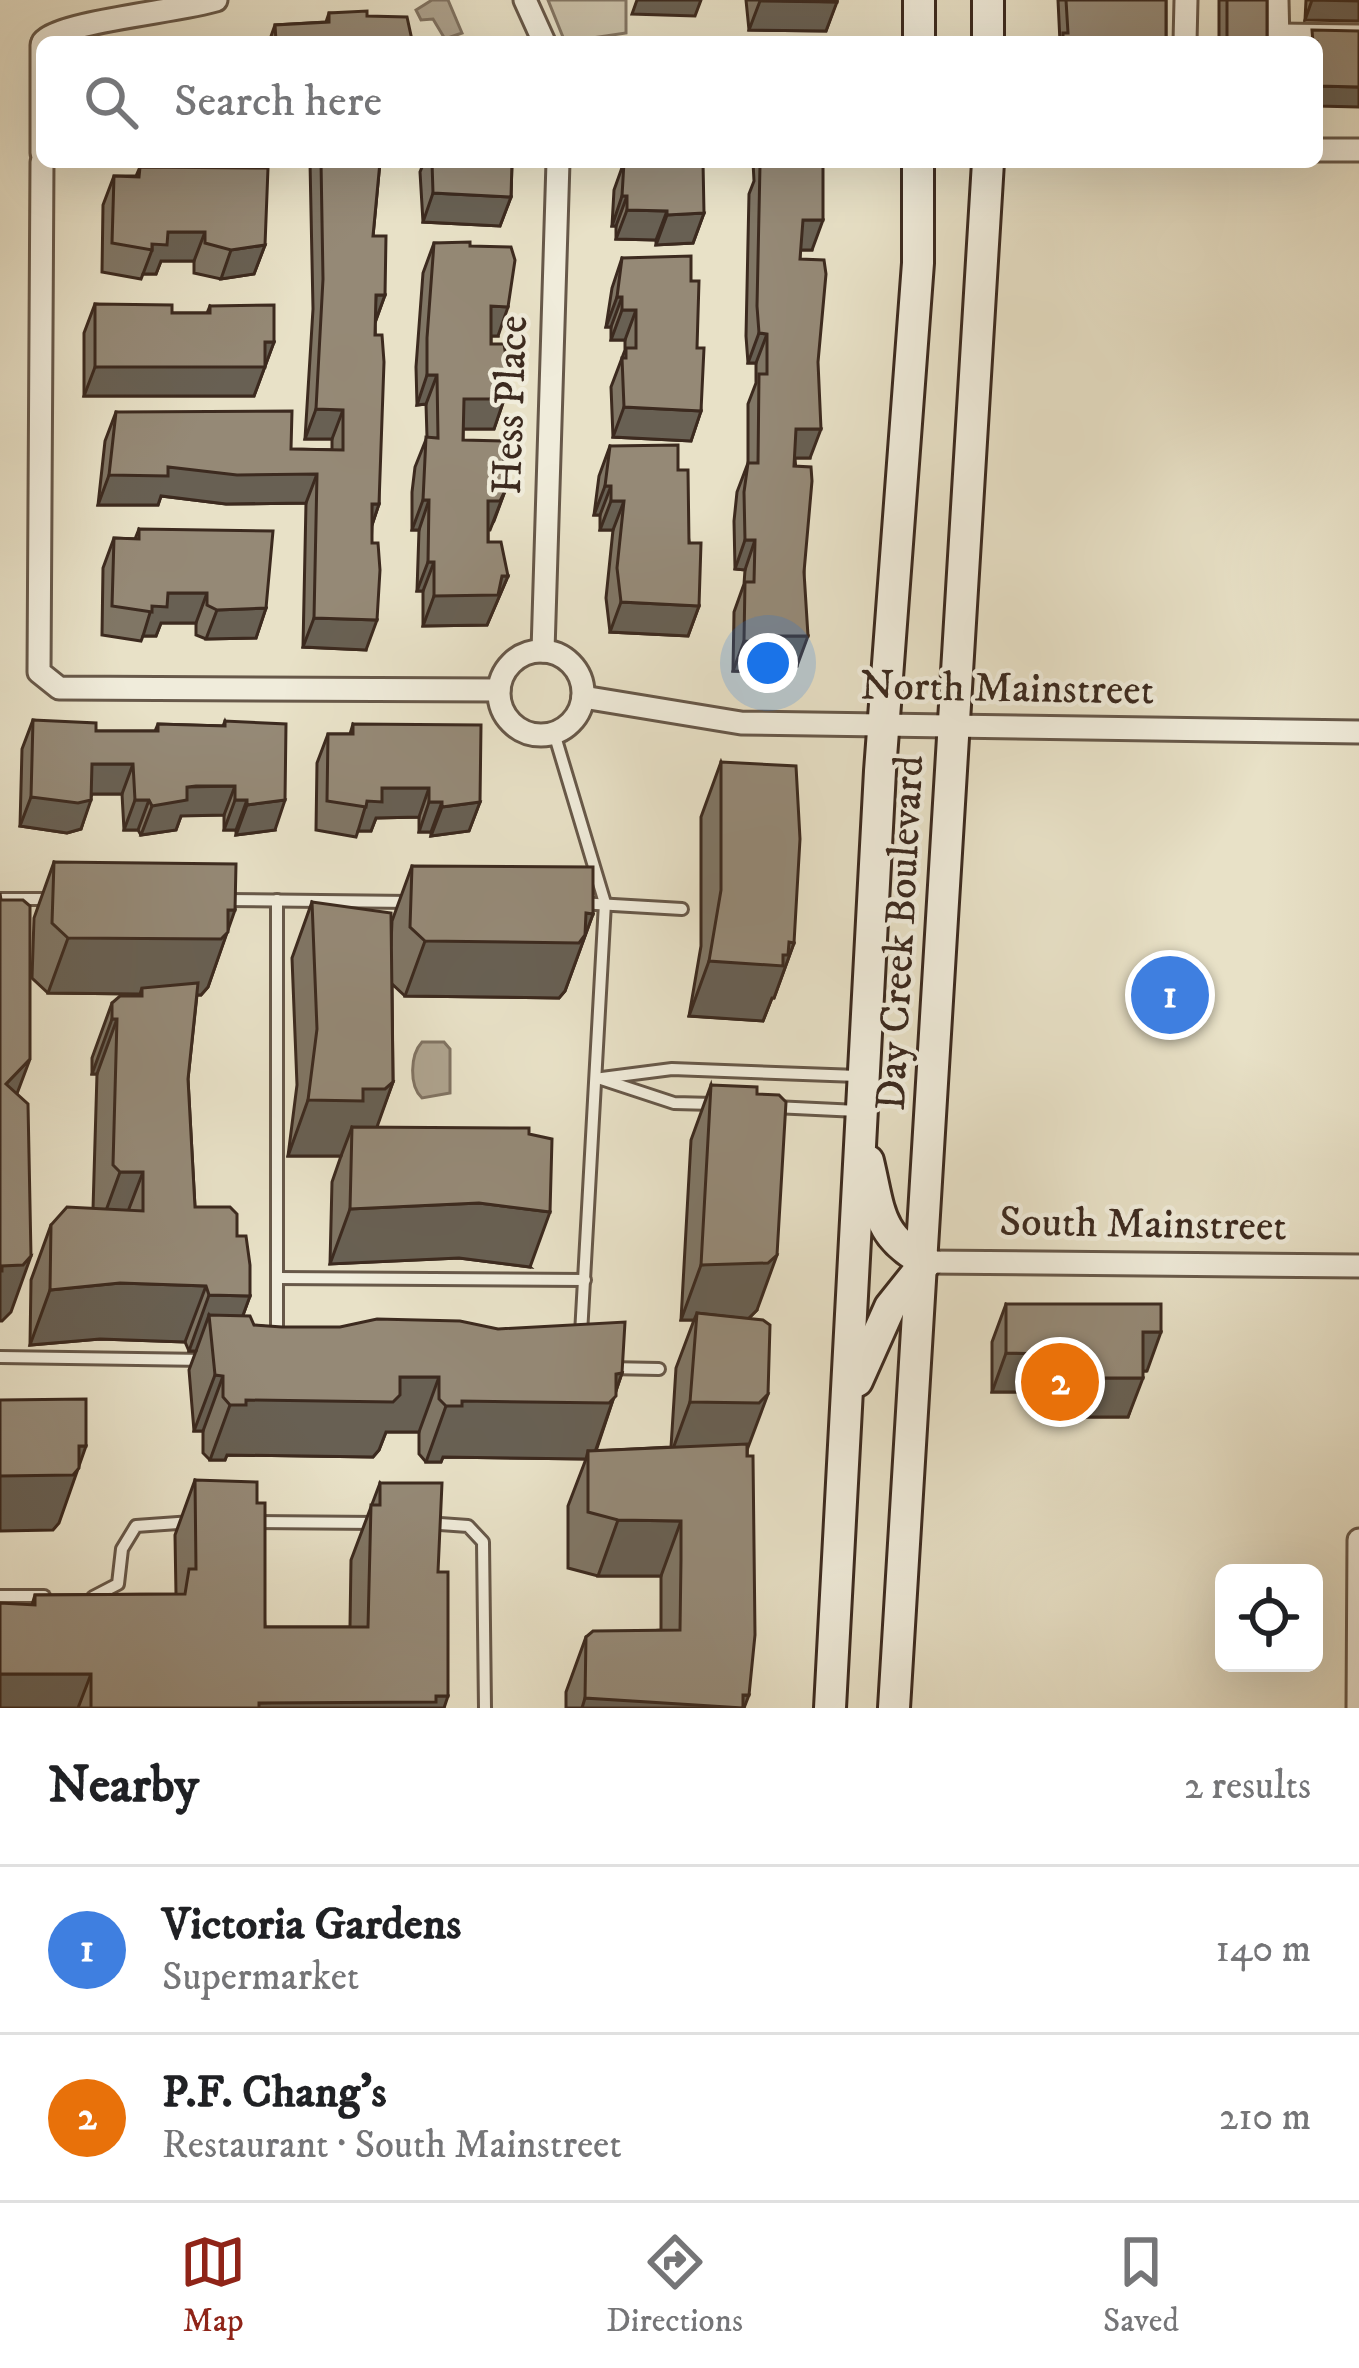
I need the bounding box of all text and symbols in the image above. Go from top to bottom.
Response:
search box [36,36,1323,168]
icon: search [78,69,144,135]
text: Search here [174,74,382,130]
street label: Hess Place [482,315,540,495]
your location [738,633,798,693]
street label: North Mainstreet [859,660,1155,718]
street label: Day Creek Boulevard [866,754,936,1112]
pin: 1 [1131,950,1209,1040]
street label: South Mainstreet [999,1196,1287,1254]
pin: 2 [1021,1337,1099,1427]
map controls [1215,1564,1323,1672]
button: locate [1215,1564,1323,1672]
text: Nearby [48,1754,199,1818]
text: 2 results [1184,1762,1311,1811]
text: Victoria Gardens [162,1897,461,1953]
text: 1 [80,1925,94,1974]
text: 140 m [1216,1925,1311,1974]
text: Supermarket [162,1953,359,2002]
text: P.F. Chang's [162,2065,387,2121]
text: 2 [77,2093,97,2142]
text: 210 m [1219,2093,1311,2142]
text: Restaurant · South Mainstreet [162,2121,622,2170]
tab: Map [180,2229,246,2342]
tab: Directions [606,2229,743,2342]
tab: Saved [1103,2229,1179,2342]

